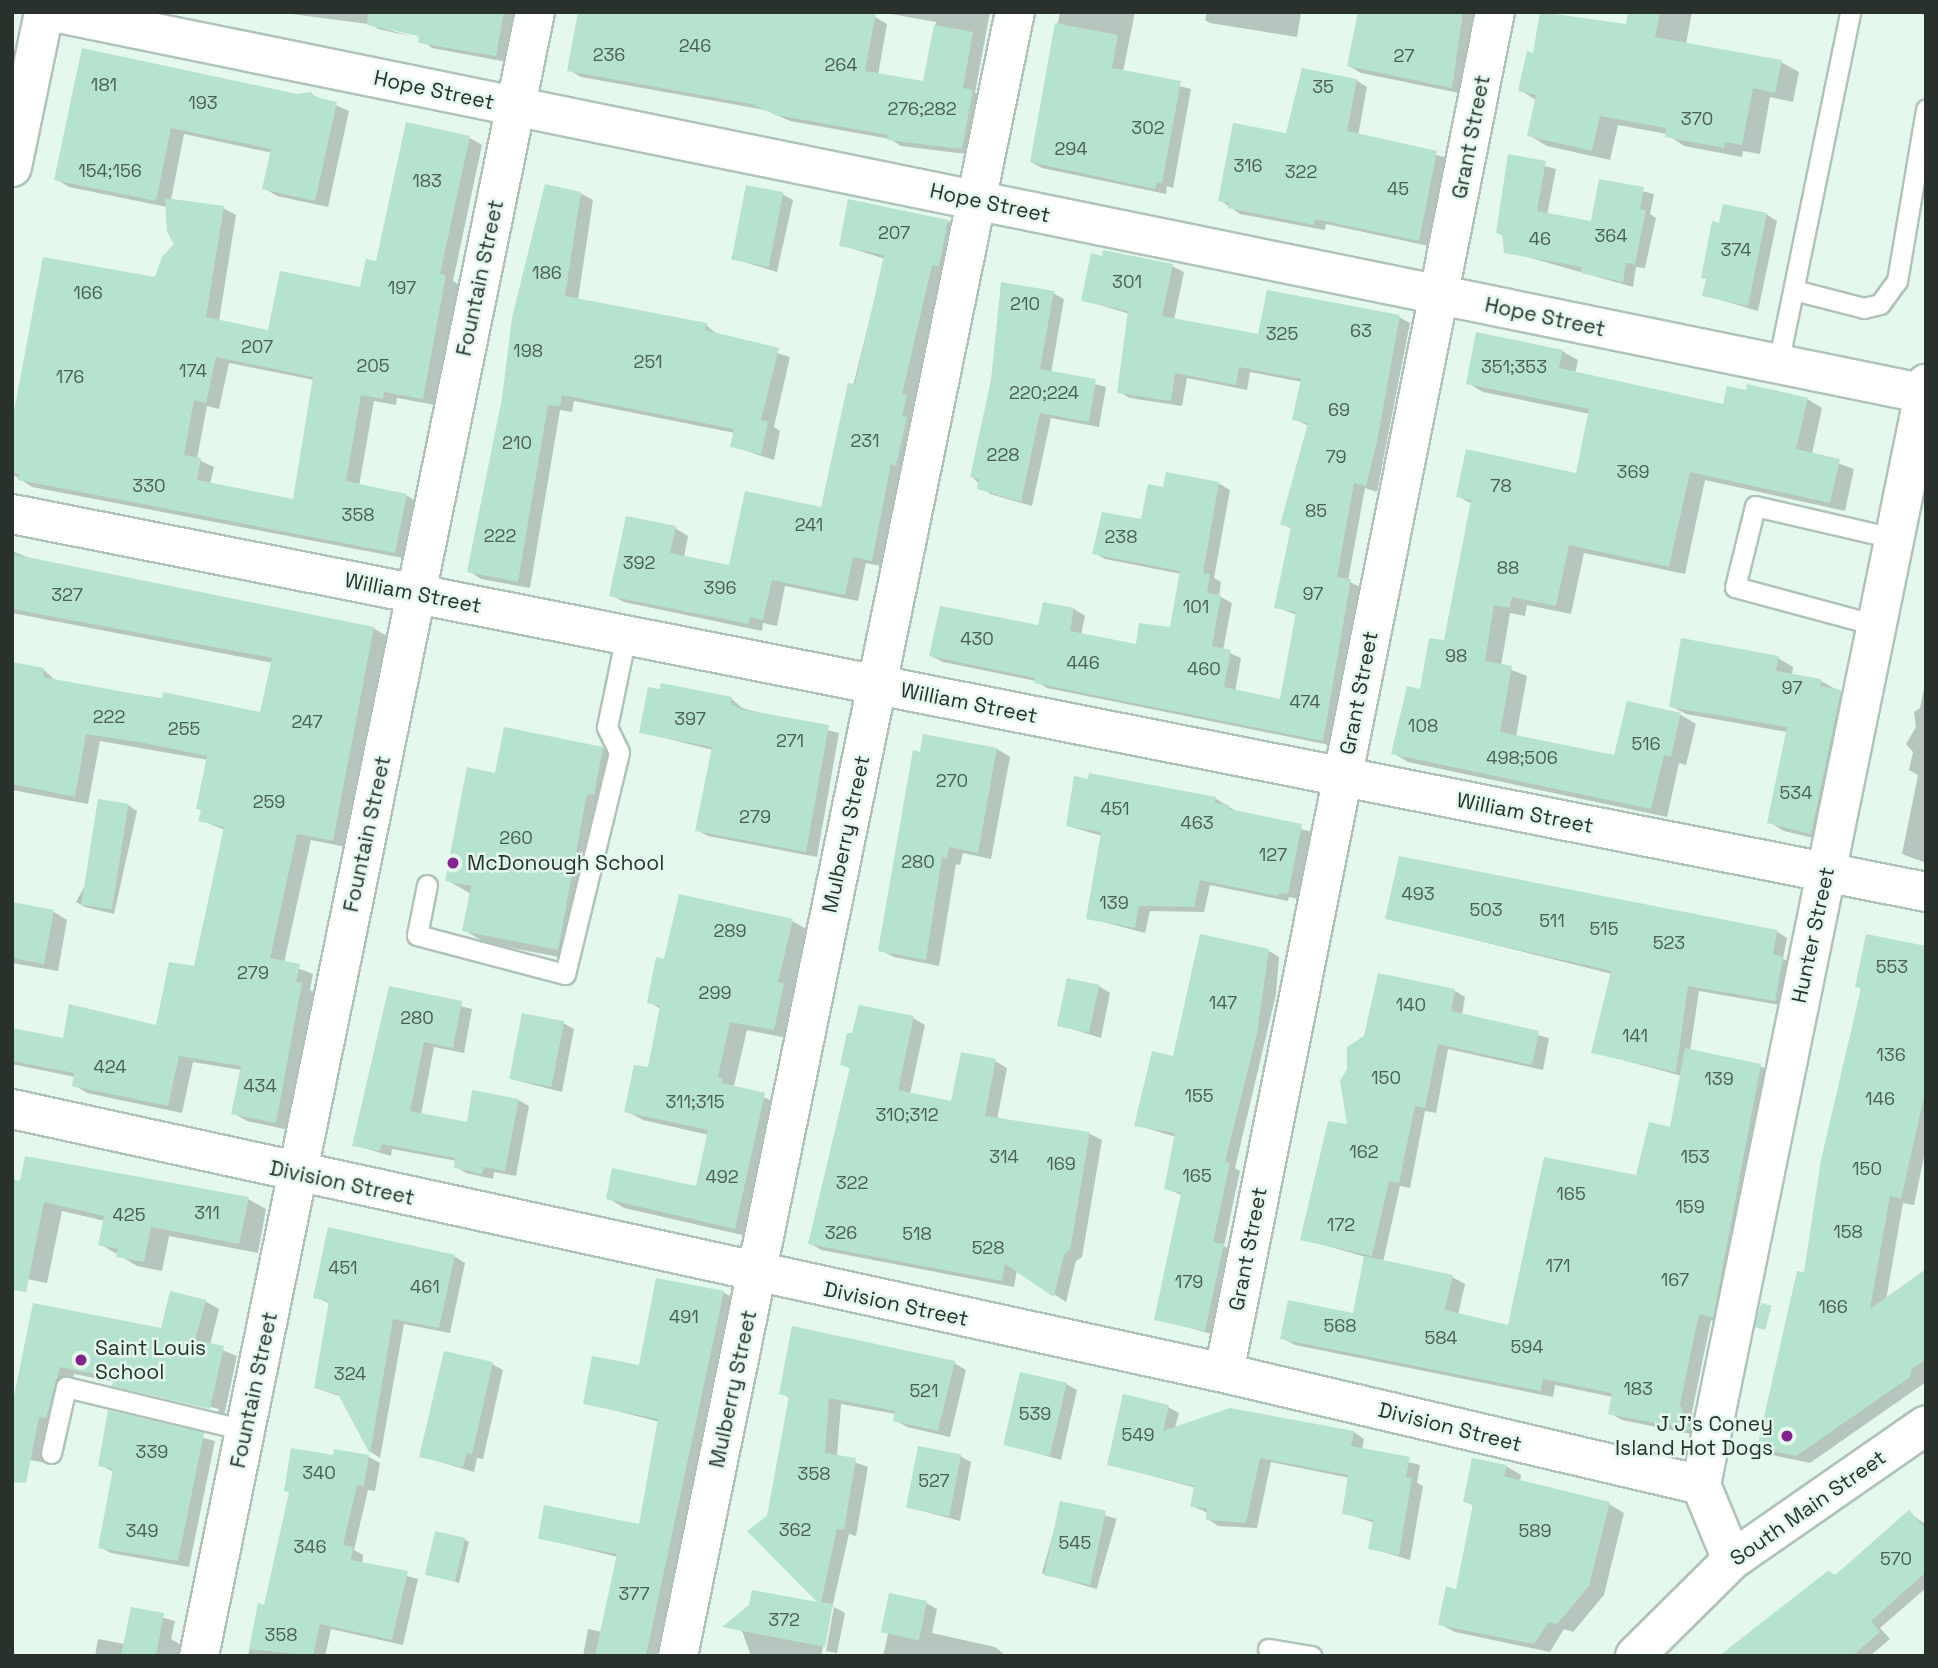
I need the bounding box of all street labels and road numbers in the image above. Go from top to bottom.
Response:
street label: Hope Street [372,65,496,115]
street label: Grant Street [1447,73,1495,201]
street label: Hope Street [928,178,1052,228]
street label: Fountain Street [451,198,509,358]
street label: Hope Street [1483,292,1607,342]
street label: William Street [343,567,483,619]
street label: Grant Street [1335,629,1383,757]
street label: William Street [899,677,1039,729]
street label: Mulberry Street [817,753,875,915]
street label: Fountain Street [338,754,396,914]
street label: William Street [1455,787,1595,839]
street label: Hunter Street [1786,865,1840,1005]
street label: Division Street [267,1155,417,1211]
street label: Grant Street [1224,1185,1272,1313]
street label: Division Street [821,1276,971,1332]
street label: Mulberry Street [704,1308,762,1470]
street label: Fountain Street [225,1310,283,1470]
street label: Division Street [1376,1397,1524,1457]
street label: South Main Street [1725,1445,1891,1571]

